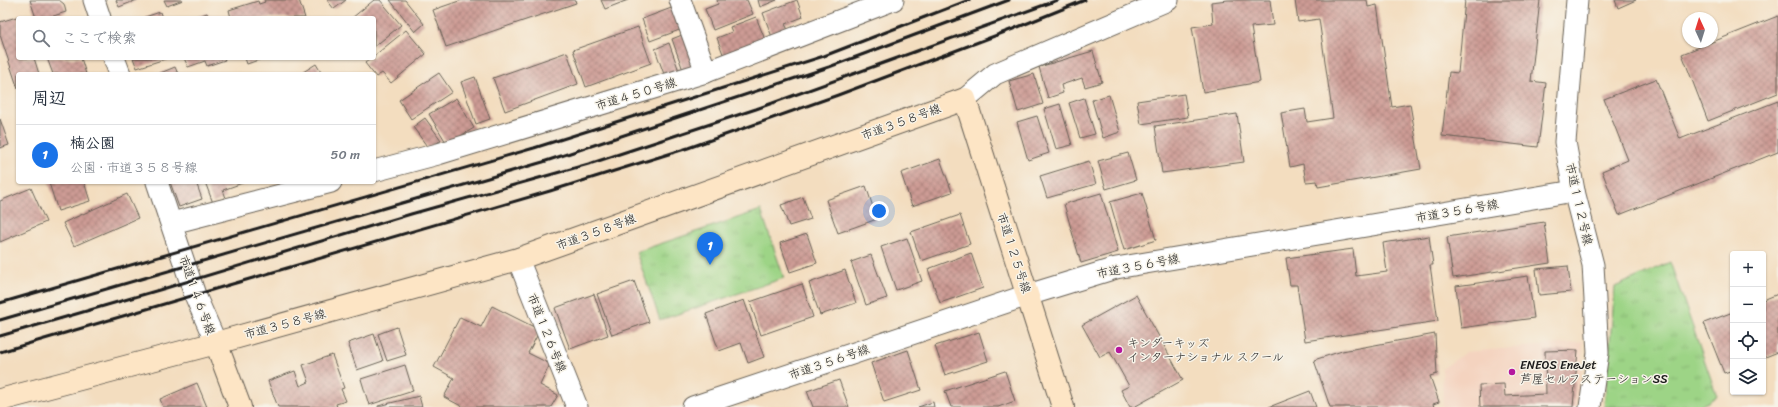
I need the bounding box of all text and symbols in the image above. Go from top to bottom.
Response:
north arrow [1682,12,1718,48]
search box [16,16,376,60]
text: ここで検索 [62,25,137,51]
icon: search [30,27,52,49]
street label: 市道４５０号線 [593,71,679,117]
text: 周辺 [32,83,66,113]
street label: 市道３５８号線 [858,97,944,147]
text: 楠公園 [70,130,115,156]
text: 1 [42,143,48,166]
text: 50 m [330,143,360,166]
text: 公園 · 市道３５８号線 [70,156,197,179]
street label: 市道１１２号線 [1559,161,1599,247]
street label: 市道３５６号線 [1414,193,1500,229]
your location [869,201,889,221]
street label: 市道３５８号線 [553,207,639,257]
street label: 市道１２５号線 [991,210,1037,296]
pin: 1 [697,232,723,265]
street label: 市道３５６号線 [1095,247,1181,285]
map controls [1730,251,1766,395]
button: + [1730,251,1766,287]
street label: 市道１４６号線 [172,252,222,338]
button: − [1730,287,1766,323]
street label: 市道１２６号線 [521,290,573,376]
street label: 市道３５８号線 [242,303,328,345]
button: locate [1730,323,1766,359]
place label: キンダーキッズ インターナショナル スクール [1127,332,1284,368]
street label: 市道３５６号線 [786,338,872,386]
marker: キンダーキッズ インターナショナル スクール [1114,345,1124,355]
place label: ENEOS EneJet 芦屋セルフステーションSS [1520,354,1668,390]
button: layers [1730,359,1766,395]
marker: ENEOS EneJet 芦屋セルフステーションSS [1507,367,1517,377]

